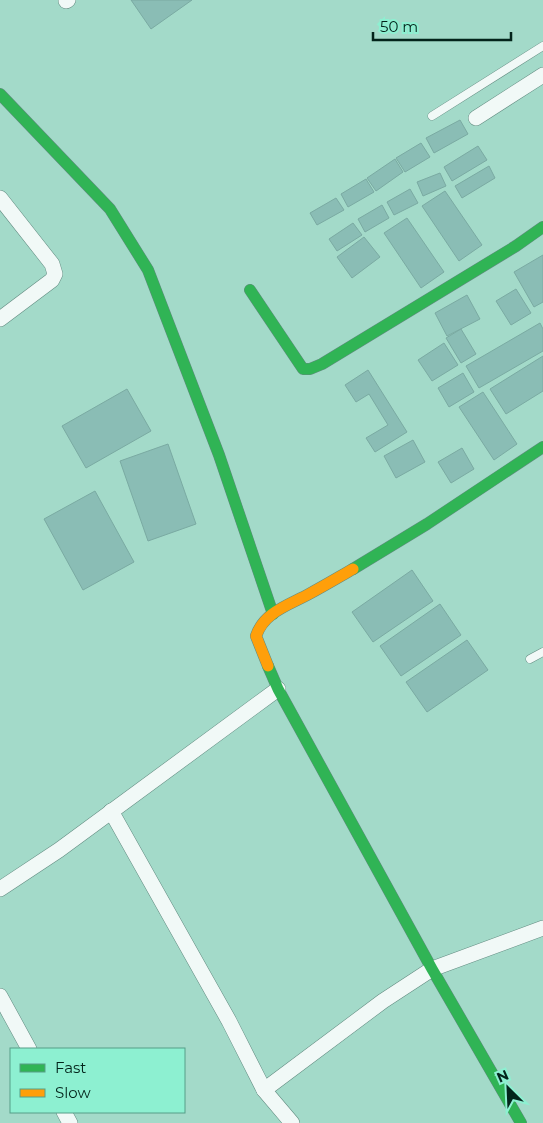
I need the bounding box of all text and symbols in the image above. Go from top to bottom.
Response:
scale bar [373,10,510,42]
text: 50 m [380,17,418,36]
legend [10,1048,185,1113]
text: Fast [55,1058,86,1077]
north arrow [483,1063,533,1113]
text: N [494,1066,512,1087]
text: Slow [55,1083,91,1102]

